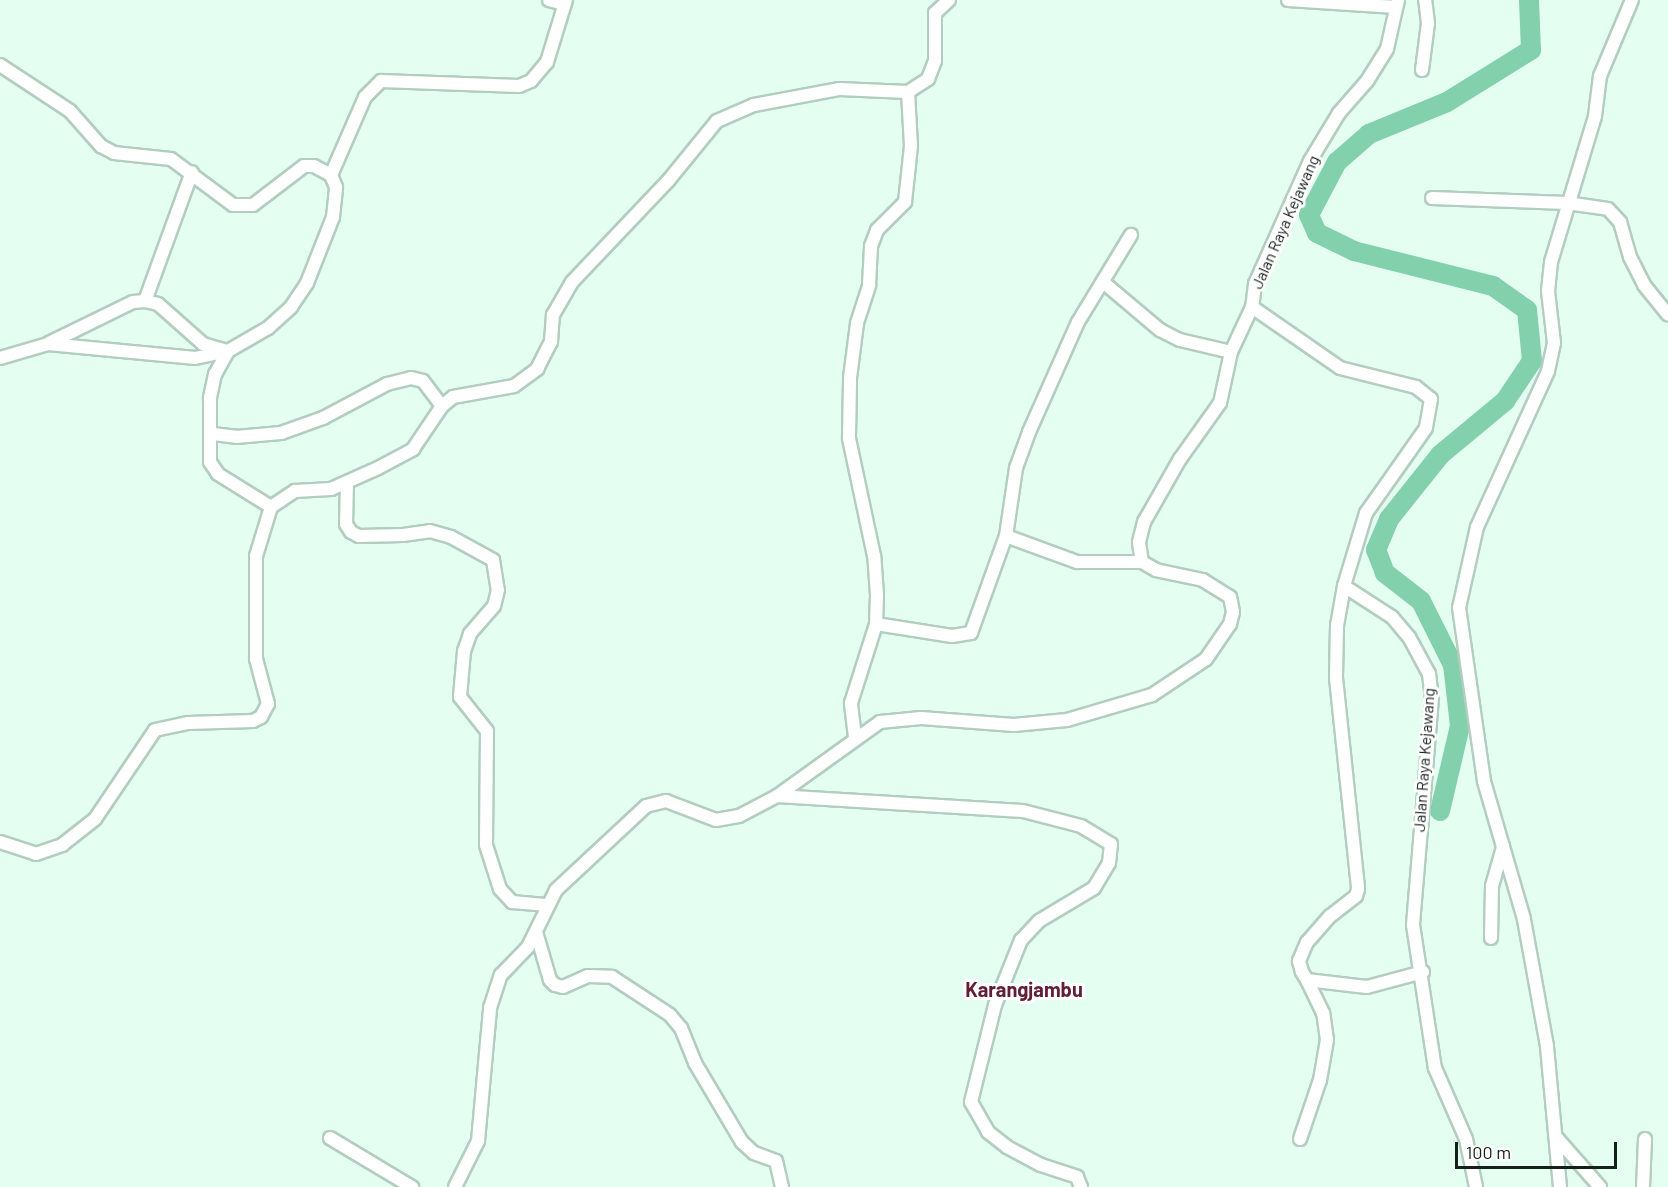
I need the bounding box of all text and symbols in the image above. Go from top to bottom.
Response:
street label: Jalan Raya Kejawang [1247,152,1323,292]
street label: Jalan Raya Kejawang [1409,687,1439,833]
district label: Karangjambu [965,977,1083,1001]
scale bar [1458,1130,1620,1168]
text: 100 m [1466,1141,1511,1163]

